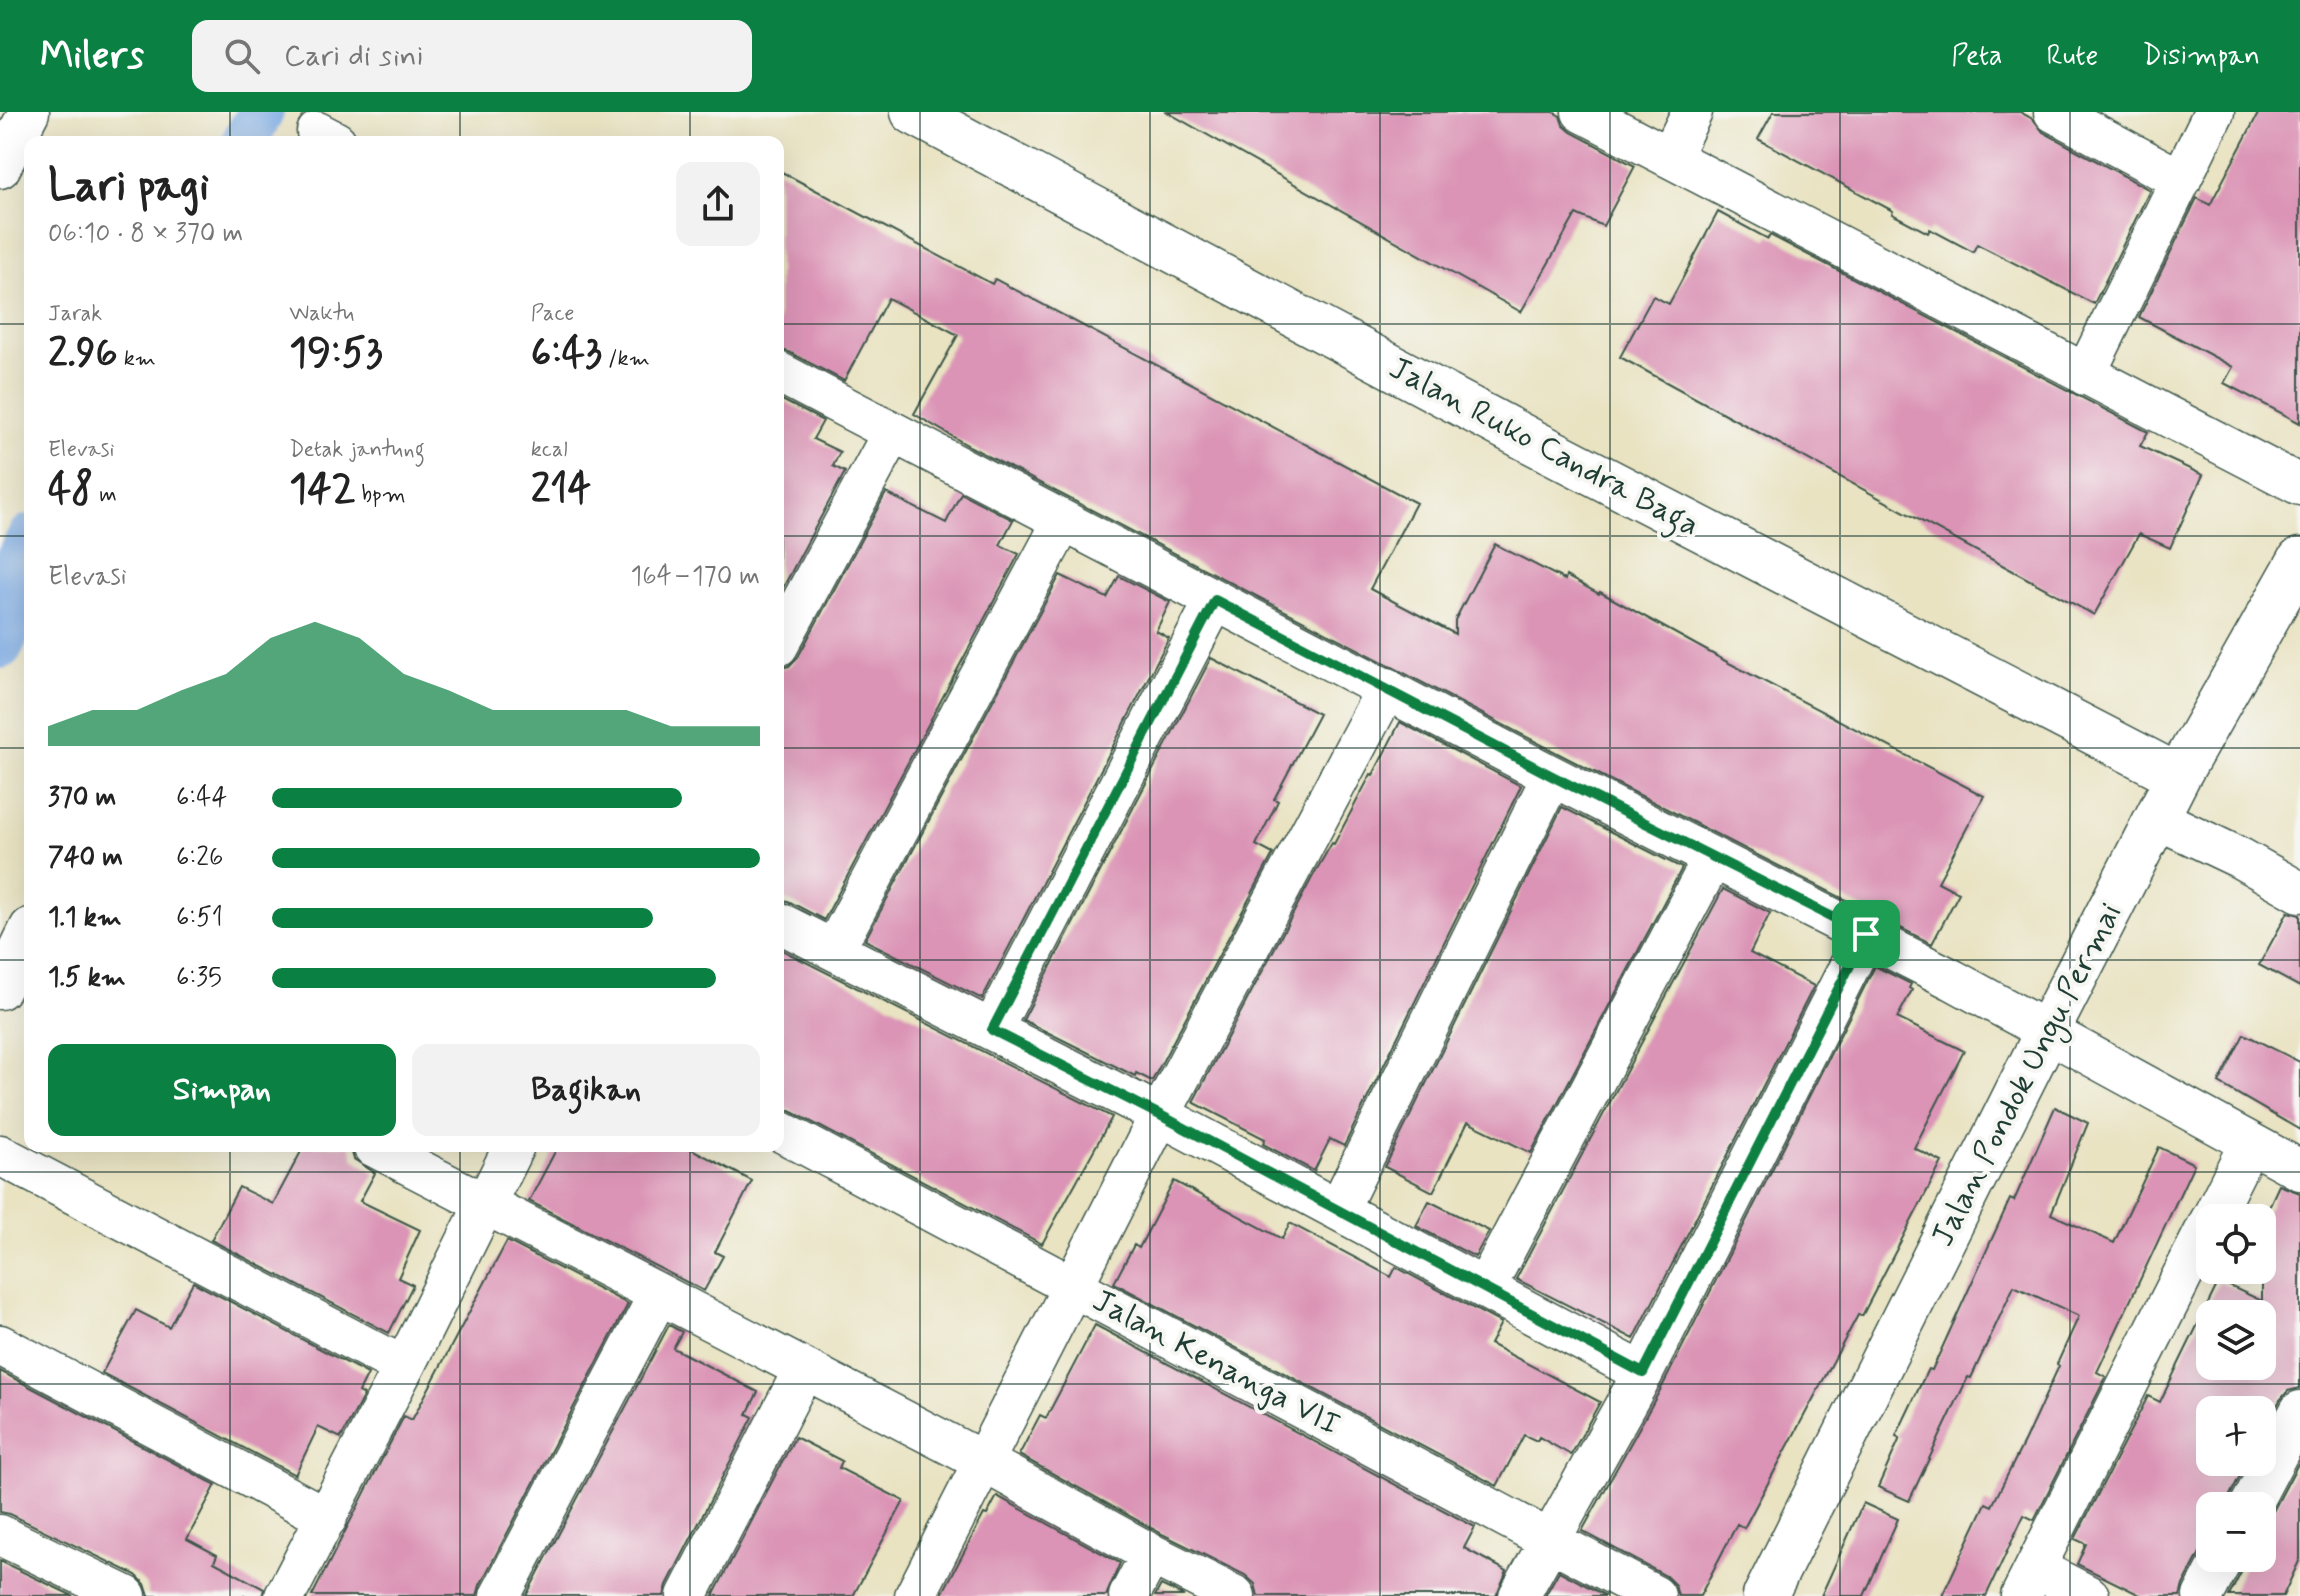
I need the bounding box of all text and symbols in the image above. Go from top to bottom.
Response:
search box [192,20,752,92]
text: Milers [40,32,144,81]
icon: search [220,34,264,78]
text: Cari di sini [284,37,424,76]
text: Peta [1951,38,2002,75]
text: Rute [2046,38,2098,75]
text: Disimpan [2142,38,2260,75]
text: Lari pagi [48,158,209,216]
button: share [676,162,760,246]
text: 06:10 · 8 × 370 m [48,217,243,251]
text: Jarak [48,300,102,328]
text: Waktu [289,300,354,328]
text: Pace [531,300,574,328]
text: 2.96 [48,328,118,380]
text: 19:53 [289,328,383,380]
text: 6:43 [531,328,602,380]
text: km [118,345,156,373]
text: /km [602,345,650,373]
street label: Jalan Ruko Candra Baga [1380,347,1706,549]
text: Elevasi [48,436,114,464]
text: Detak jantung [289,436,425,464]
text: kcal [531,436,568,464]
text: 48 [48,464,93,516]
text: 142 [289,464,355,516]
text: 214 [531,464,591,516]
text: m [93,481,117,509]
text: bpm [355,481,406,509]
text: Elevasi [48,560,127,594]
text: 164–170 m [631,560,760,594]
text: 370 m [48,781,116,815]
text: 6:44 [176,781,227,815]
text: 740 m [48,841,123,875]
text: 6:26 [176,841,223,875]
street label: Jalan Pondok Ungu Permai [1922,896,2134,1255]
pin [1832,900,1900,968]
text: 1.1 km [48,901,122,935]
text: 6:51 [176,901,223,935]
icon: arrive [1844,912,1888,956]
text: 1.5 km [48,961,126,995]
text: 6:35 [176,961,222,995]
button: Simpan [48,1044,396,1136]
button: Bagikan [412,1044,760,1136]
map controls [2196,1204,2276,1572]
button: locate [2196,1204,2276,1284]
street label: Jalan Kenanga VII [1085,1280,1347,1446]
button: layers [2196,1300,2276,1380]
button: + [2196,1396,2276,1476]
button: − [2196,1492,2276,1572]

